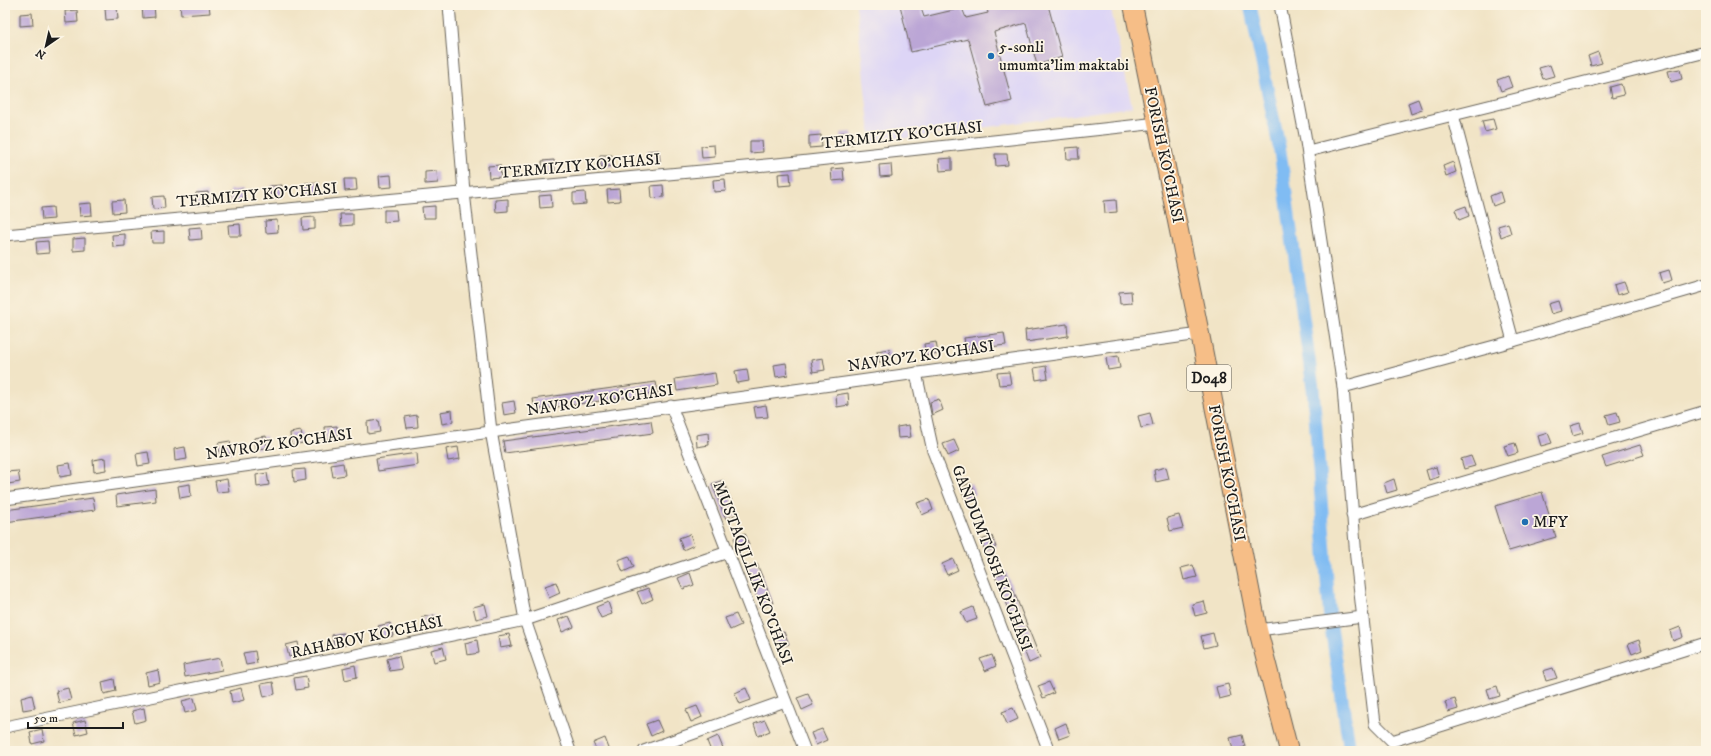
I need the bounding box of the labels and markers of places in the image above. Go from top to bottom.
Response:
place label: 5-sonli umumta'lim maktabi [999,37,1129,75]
marker: 5-sonli umumta'lim maktabi [986,51,996,61]
place label: MFY [1533,512,1569,532]
marker: MFY [1520,517,1530,527]

